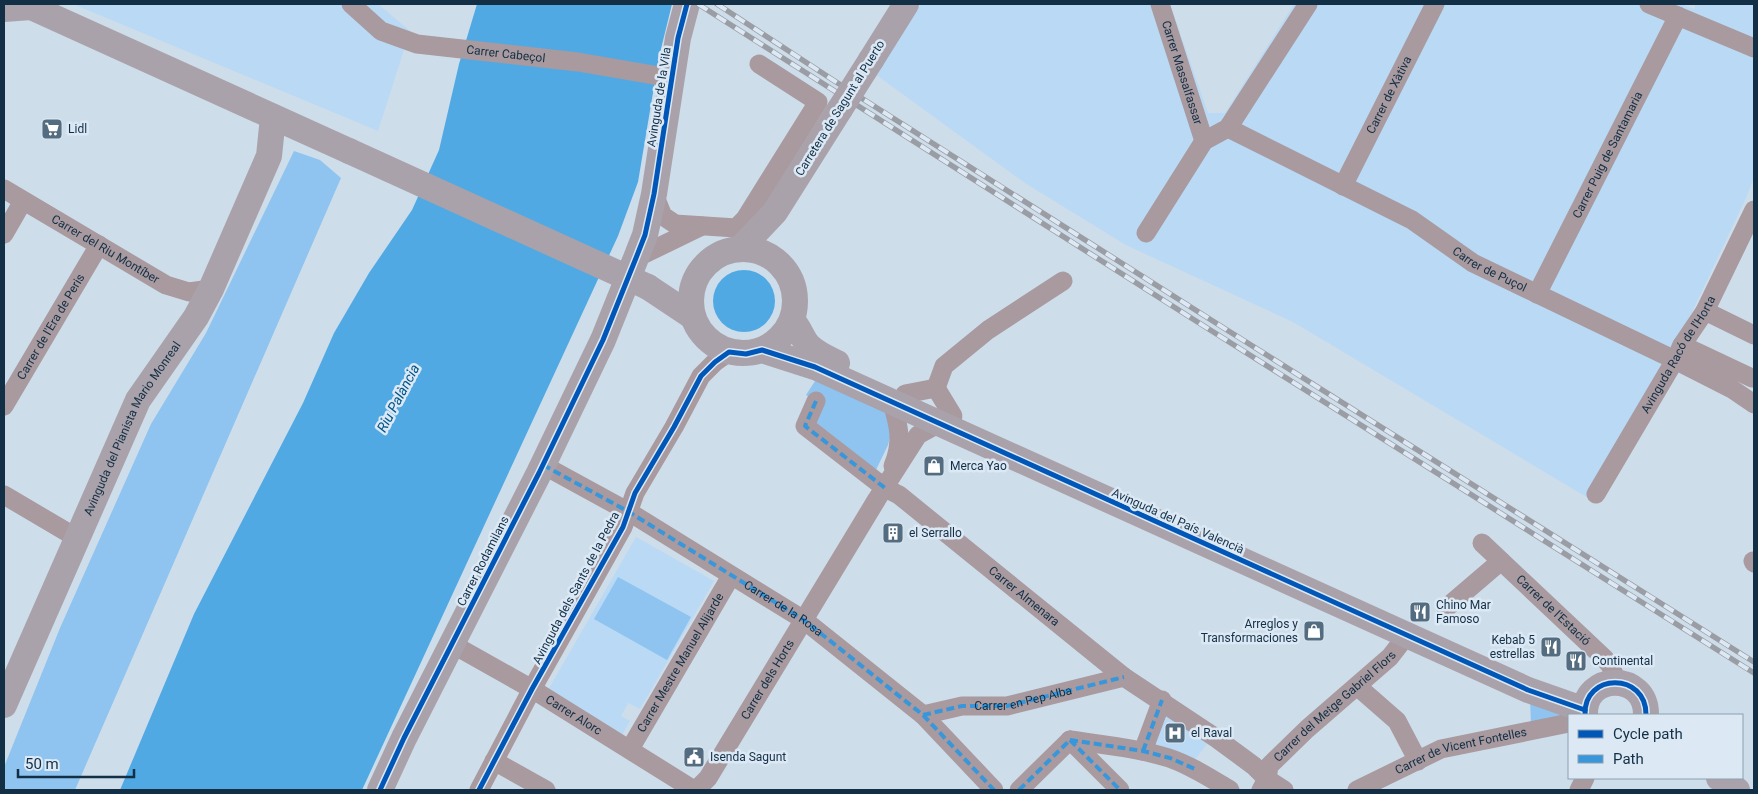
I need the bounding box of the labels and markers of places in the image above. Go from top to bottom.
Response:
supermarket icon: Lidl [40,117,64,141]
place label: Lidl [68,122,87,136]
shop icon: Merca Yao [922,454,946,478]
place label: Merca Yao [950,459,1007,473]
building icon: el Serrallo [881,521,905,545]
place label: el Serrallo [909,526,962,540]
place label: Chino Mar Famoso [1436,598,1491,626]
restaurant icon: Chino Mar Famoso [1408,600,1432,624]
place label: Arreglos y Transformaciones [1201,617,1298,645]
shop icon: Arreglos y Transformaciones [1302,619,1326,643]
place label: Kebab 5 estrellas [1490,633,1535,661]
restaurant icon: Kebab 5 estrellas [1539,635,1563,659]
restaurant icon: Continental [1564,649,1588,673]
place label: Continental [1592,654,1653,668]
hospital icon: el Raval [1163,721,1187,745]
place label: el Raval [1191,726,1232,740]
public building icon: Isenda Sagunt [682,745,706,769]
place label: Isenda Sagunt [710,750,786,764]

